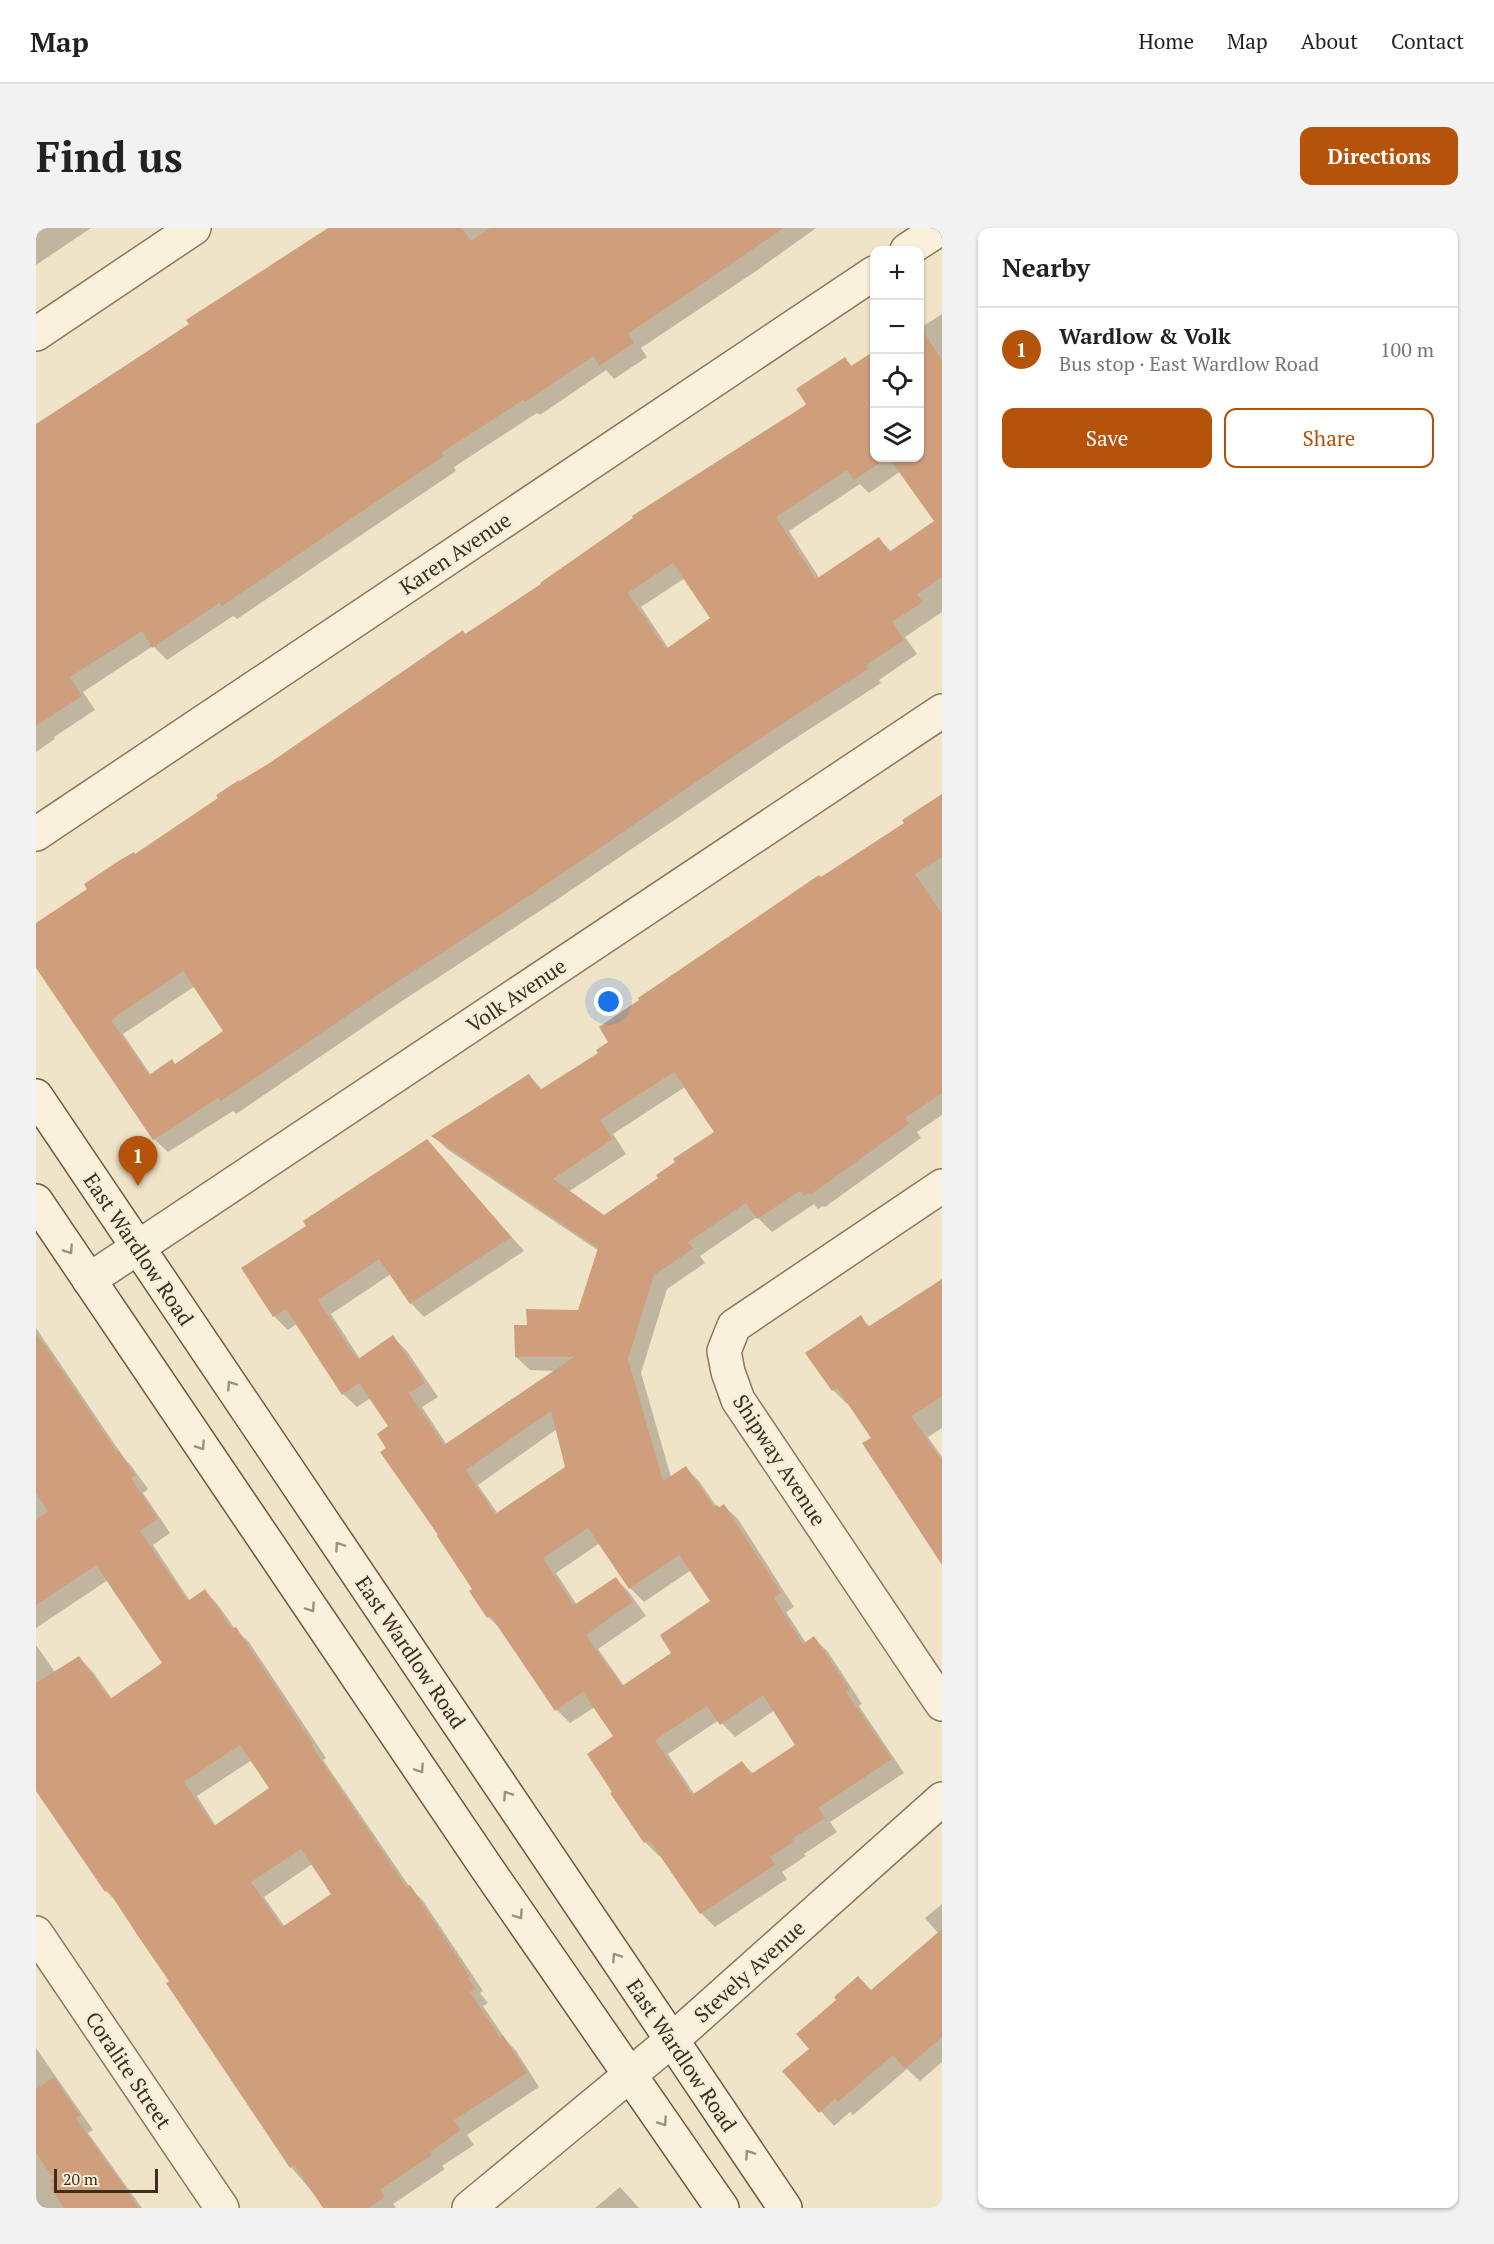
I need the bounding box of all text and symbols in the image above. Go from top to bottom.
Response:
text: Map [30,23,89,60]
text: Home [1138,27,1194,55]
text: Map [1227,27,1268,55]
text: About [1301,27,1358,55]
text: Contact [1391,27,1464,55]
button: Directions [1300,127,1458,185]
text: Find us [36,128,183,184]
map controls [870,246,924,462]
button: + [870,246,924,300]
text: Nearby [1002,250,1090,284]
button: − [870,300,924,354]
text: Wardlow & Volk [1059,321,1231,350]
text: 1 [1016,336,1027,363]
text: 100 m [1380,336,1434,363]
text: Bus stop · East Wardlow Road [1059,350,1319,377]
button: locate [870,354,924,408]
button: layers [870,408,924,462]
button: Save [1002,408,1212,468]
button: Share [1224,408,1434,468]
street label: Karen Avenue [394,505,516,601]
street label: Volk Avenue [461,951,571,1039]
your location [594,987,623,1016]
pin: 1 [118,1136,158,1186]
street label: East Wardlow Road [78,1167,201,1331]
one-way arrow [62,1243,73,1254]
one-way arrow [227,1380,238,1391]
street label: Shipway Avenue [727,1389,833,1531]
one-way arrow [194,1440,205,1451]
one-way arrow [336,1542,347,1553]
street label: East Wardlow Road [350,1570,473,1734]
one-way arrow [304,1601,315,1612]
one-way arrow [413,1763,424,1774]
one-way arrow [503,1791,514,1802]
one-way arrow [512,1908,523,1919]
street label: Stevely Avenue [687,1914,811,2028]
one-way arrow [612,1953,623,1964]
street label: East Wardlow Road [621,1973,744,2137]
street label: Coralite Street [80,2006,179,2134]
one-way arrow [656,2116,667,2127]
one-way arrow [745,2150,756,2161]
scale bar [54,2166,158,2194]
text: 20 m [63,2168,98,2190]

